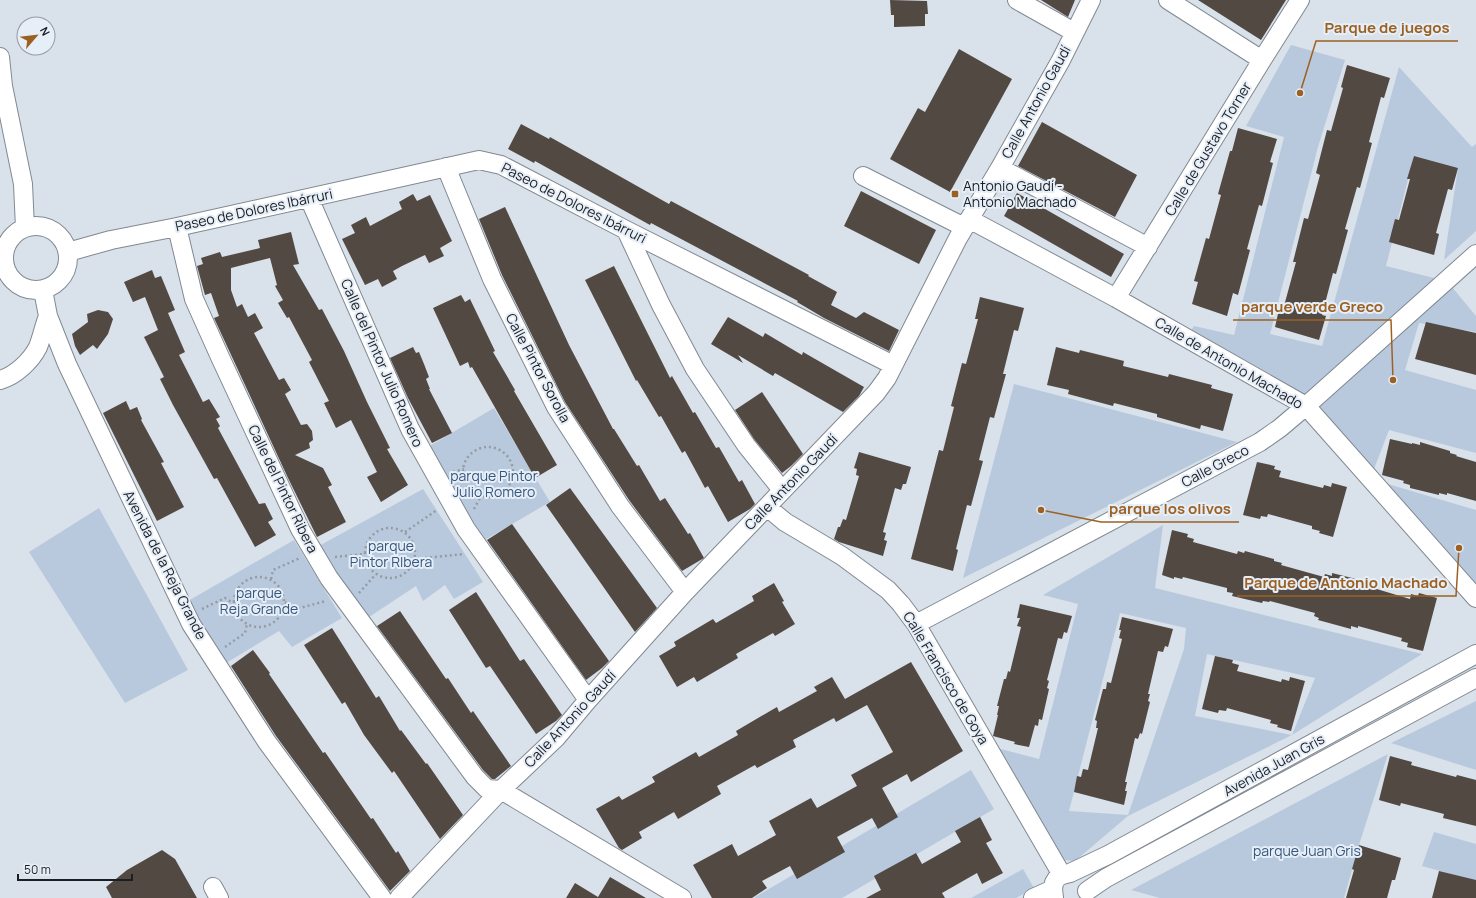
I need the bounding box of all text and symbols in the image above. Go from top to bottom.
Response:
callout: Parque de juegos [1316,14,1458,41]
north arrow [16,16,56,56]
text: Parque de juegos [1324,17,1450,38]
text: N [37,24,54,38]
street label: Calle Antonio Gaudí [997,42,1074,162]
street label: Calle de Gustavo Torner [1160,78,1255,219]
street label: Paseo de Dolores Ibárruri [498,158,650,247]
place label: Antonio Gaudí - Antonio Machado [963,176,1076,211]
street label: Paseo de Dolores Ibárruri [174,184,334,235]
marker: Antonio Gaudí - Antonio Machado [950,189,960,199]
street label: Calle del Pintor Julio Romero [337,276,428,450]
callout: parque verde Greco [1233,293,1391,320]
text: parque verde Greco [1241,296,1383,317]
street label: Calle Pintor Sorolla [502,310,575,426]
street label: Calle de Antonio Machado [1152,312,1307,413]
street label: Calle del Pintor Ribera [244,421,323,556]
street label: Calle Antonio Gaudí [740,430,841,534]
street label: Calle Greco [1178,440,1252,491]
park label: parque Pintor Julio Romero [450,466,538,501]
street label: Avenida de la Reja Grande [120,487,211,643]
callout: parque los olivos [1101,495,1239,522]
text: parque los olivos [1109,498,1231,519]
park label: parque Pintor RIbera [350,536,432,571]
callout: Parque de Antonio Machado [1237,569,1456,596]
text: Parque de Antonio Machado [1244,572,1448,593]
park label: parque Reja Grande [220,583,298,618]
street label: Calle Francisco de Goya [899,608,994,748]
street label: Calle Antonio Gaudí [520,666,620,771]
street label: Avenida Juan Gris [1220,729,1328,800]
park label: parque Juan Gris [1253,841,1361,860]
scale bar [18,856,132,882]
text: 50 m [24,861,51,878]

